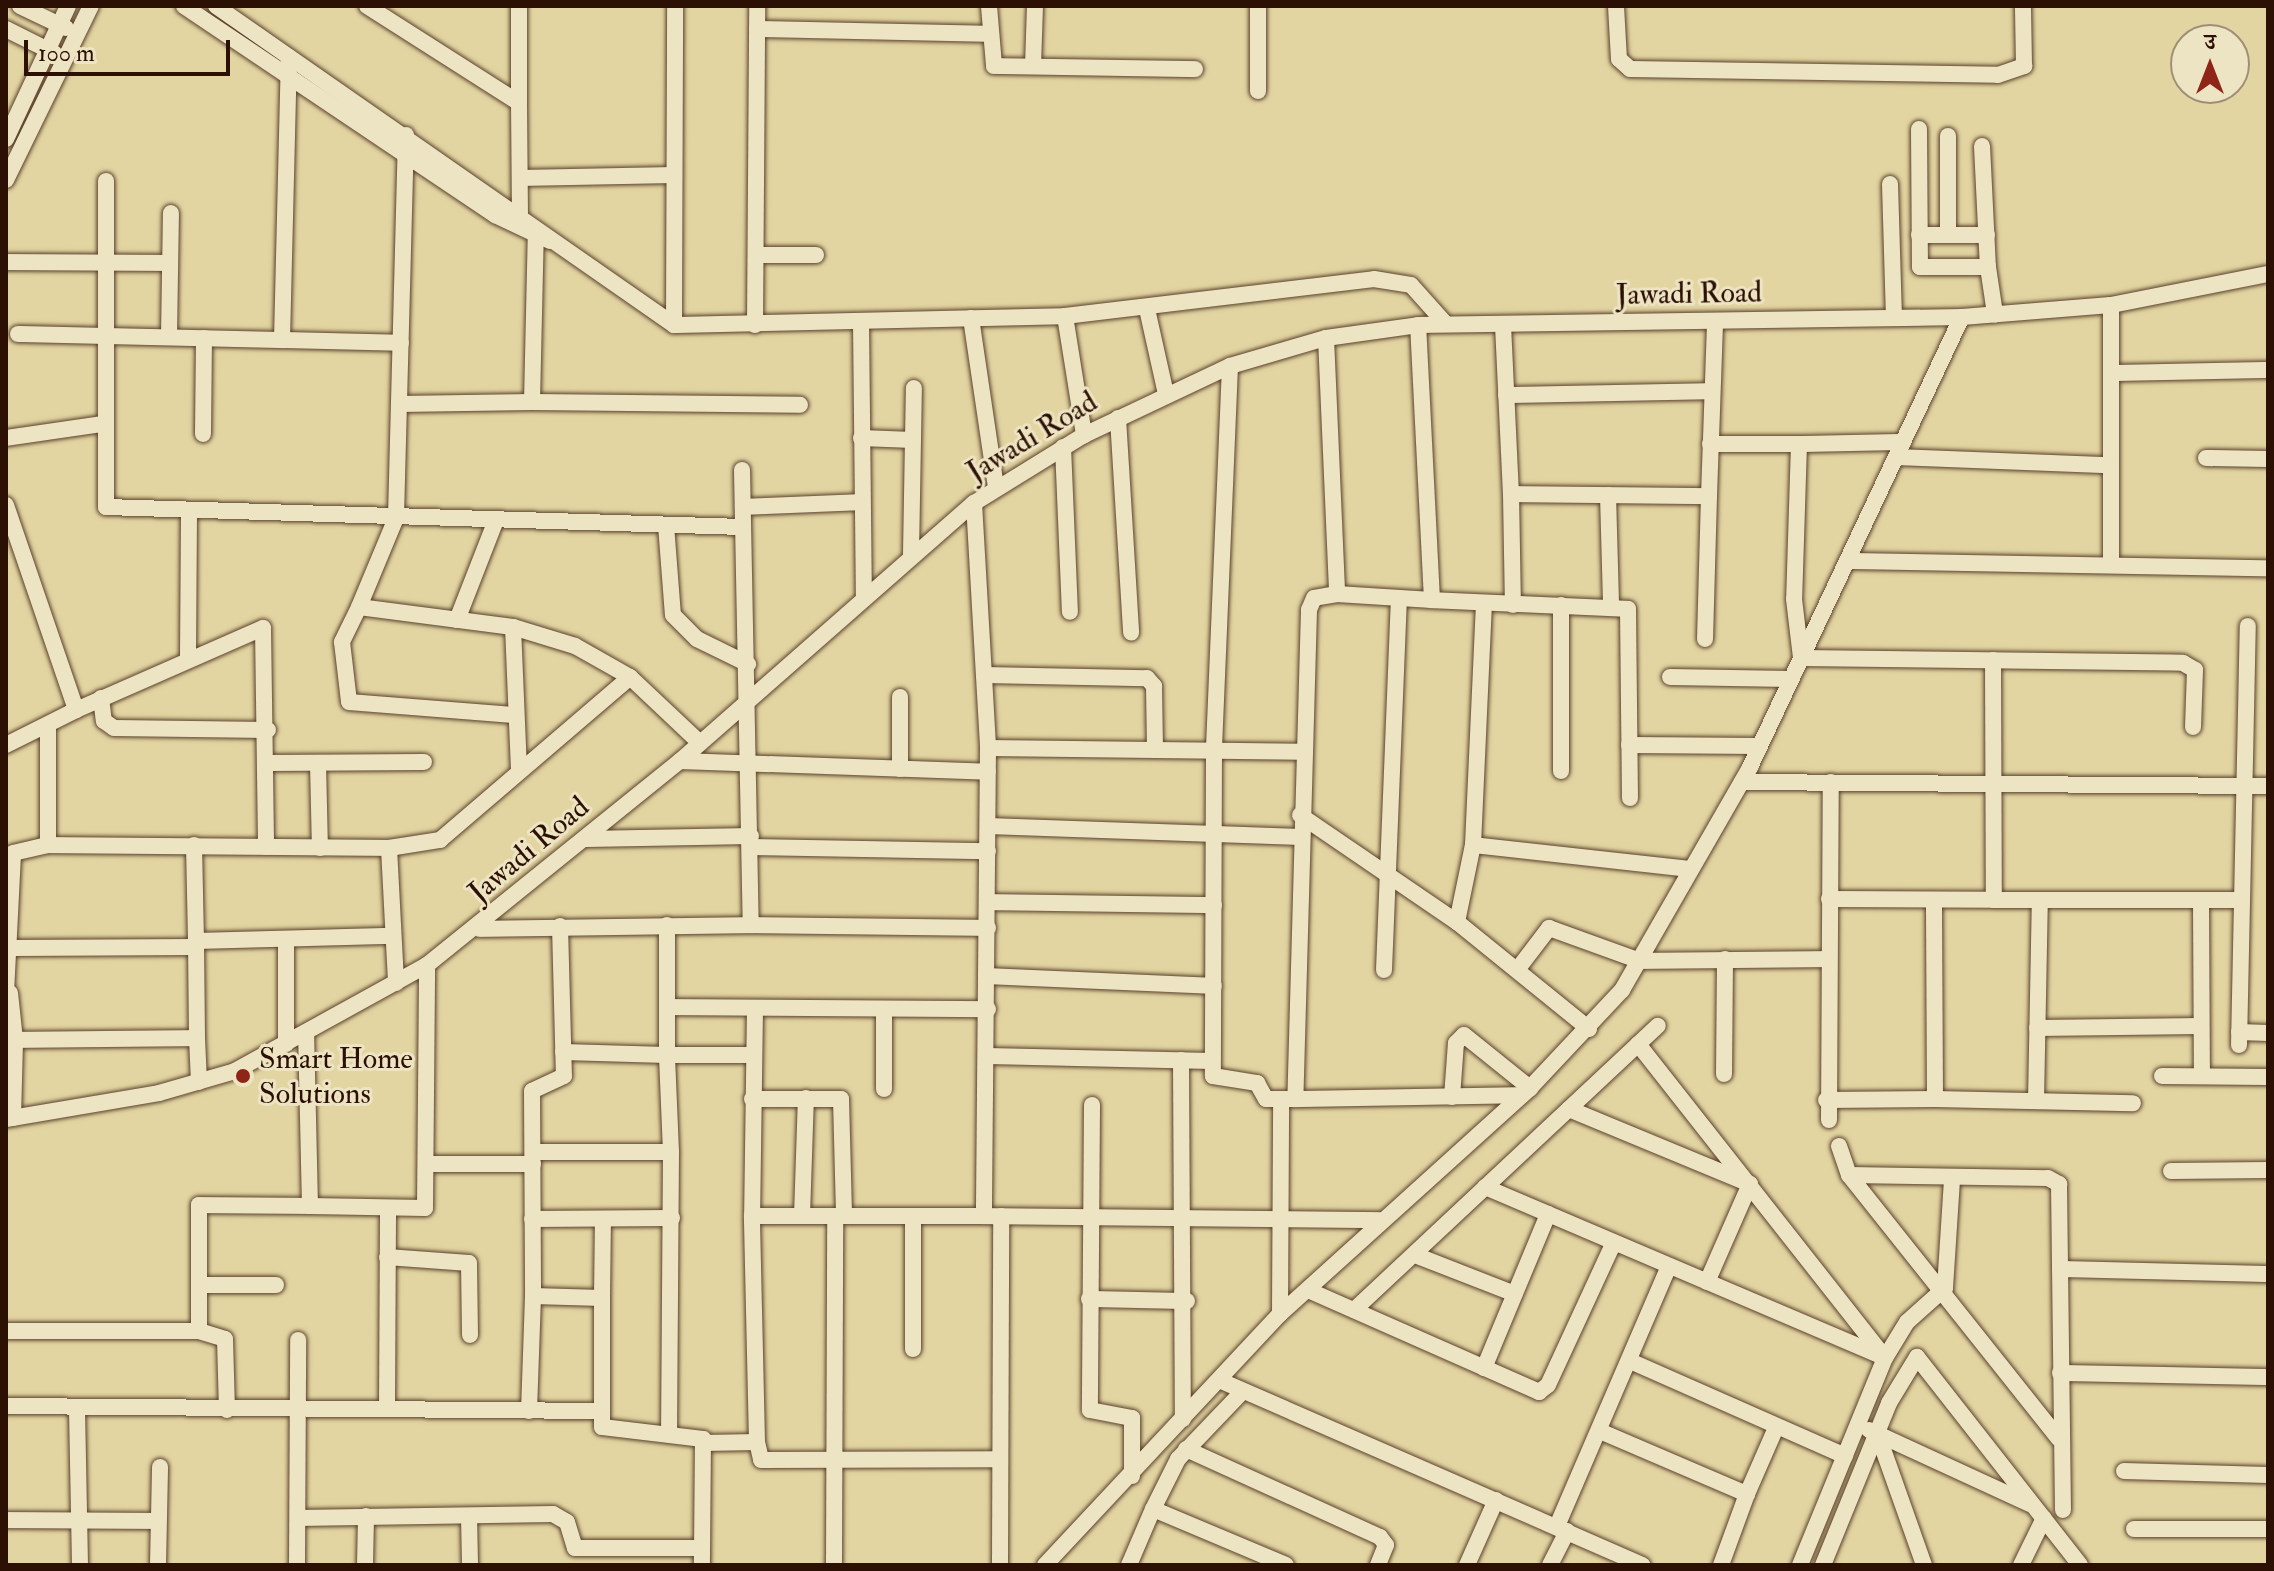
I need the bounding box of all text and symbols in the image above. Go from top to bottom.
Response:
scale bar [28,24,234,74]
north arrow [2170,24,2250,104]
text: उ [2204,28,2216,56]
text: 100 m [38,38,95,69]
street label: Jawadi Road [1616,275,1762,313]
street label: Jawadi Road [960,384,1104,490]
street label: Jawadi Road [461,789,597,911]
place label: Smart Home Solutions [259,1041,413,1112]
marker: Smart Home Solutions [234,1067,252,1085]

